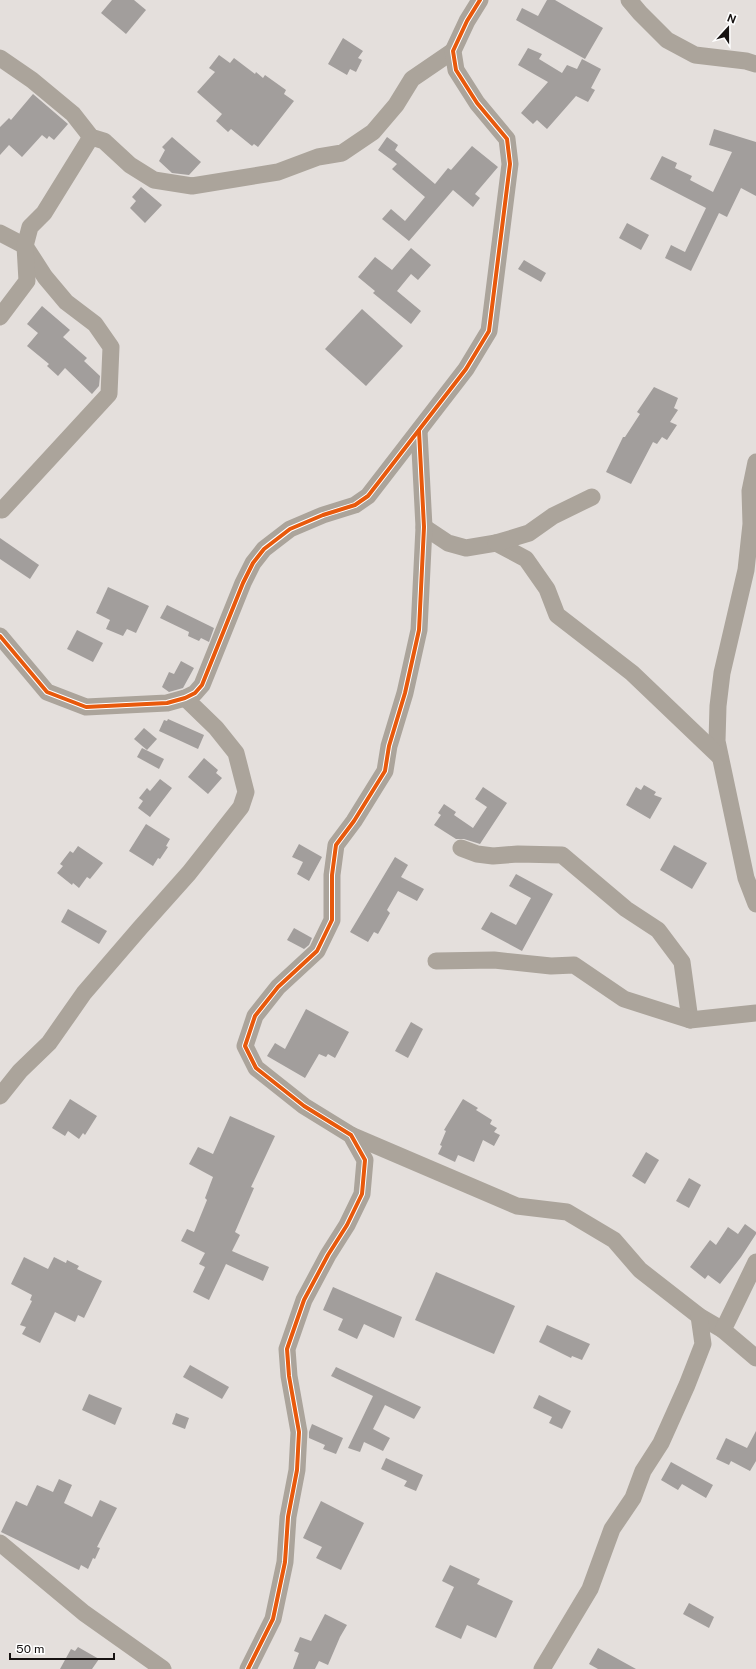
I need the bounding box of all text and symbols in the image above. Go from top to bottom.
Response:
north arrow [708,8,748,48]
text: N [725,12,738,26]
scale bar [10,1635,114,1661]
text: 50 m [16,1642,44,1656]

